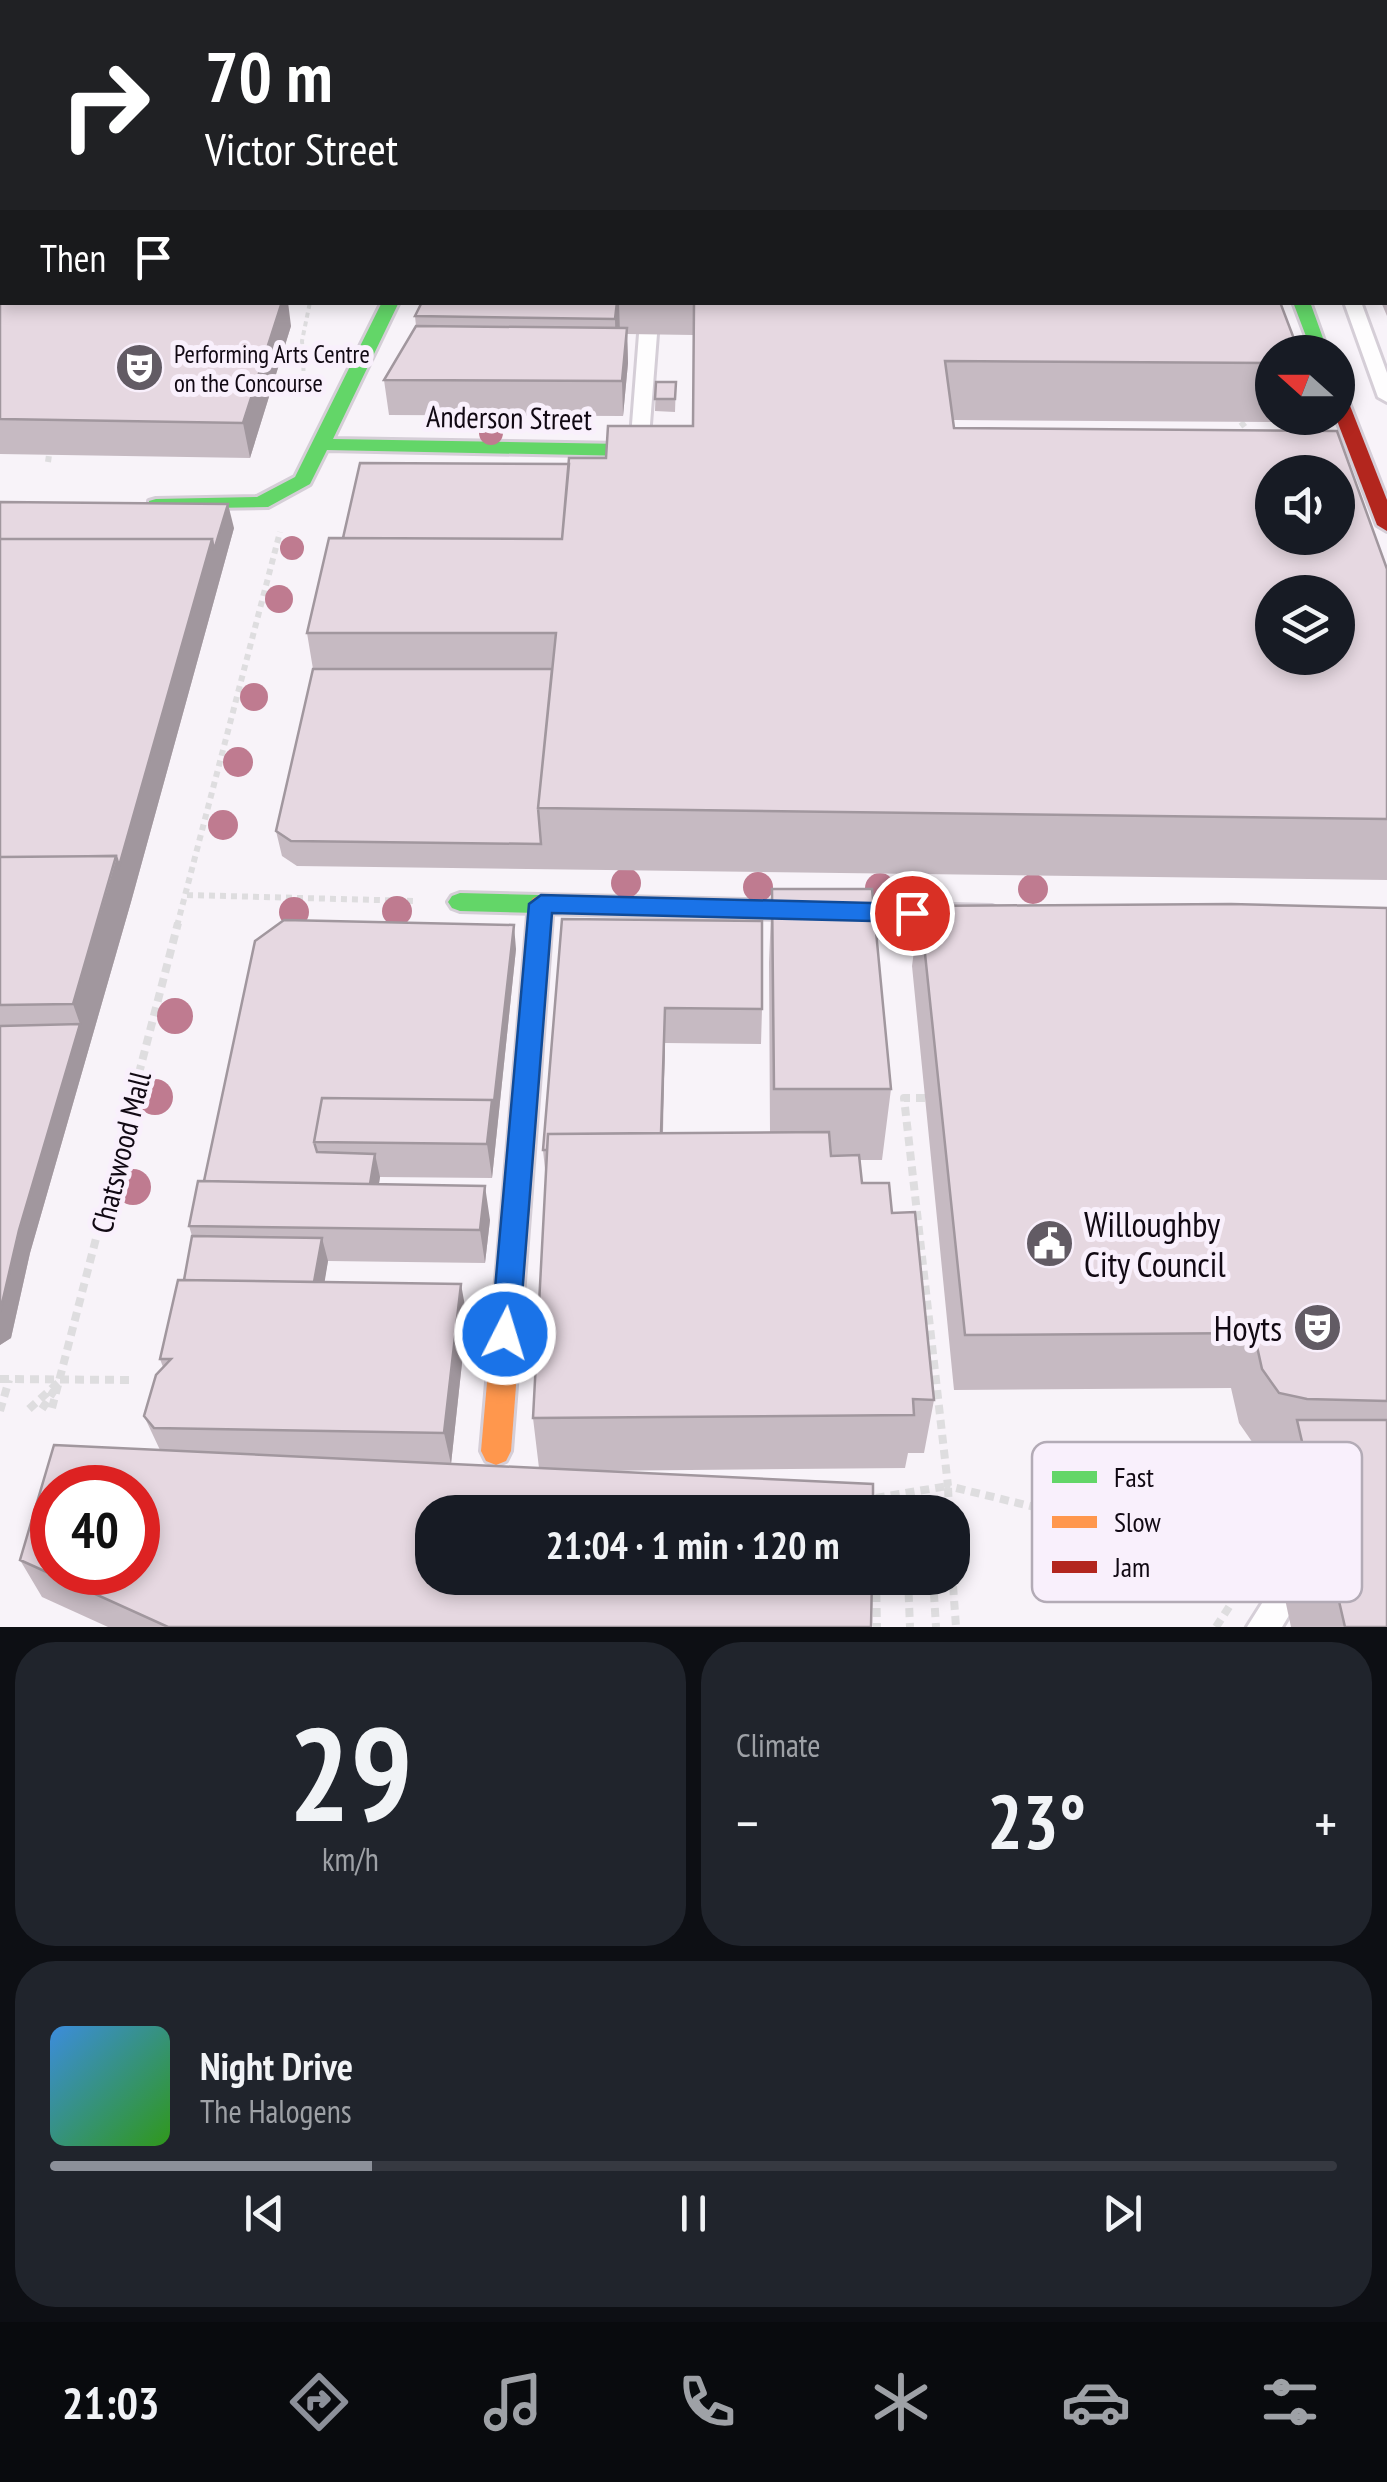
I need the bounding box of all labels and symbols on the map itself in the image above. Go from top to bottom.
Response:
north arrow [1255,335,1355,435]
place label: Performing Arts Centre on the Concourse [174,338,370,399]
theatre icon: Performing Arts Centre on the Concourse [113,342,165,394]
street label: Anderson Street [426,396,593,438]
pin [870,871,955,956]
street label: Chatswood Mall [81,1067,159,1237]
place label: Willoughby City Council [1084,1201,1226,1287]
public building icon: Willoughby City Council [1023,1218,1075,1270]
position arrow [453,1282,557,1386]
theatre icon: Hoyts [1291,1302,1343,1354]
place label: Hoyts [1214,1305,1282,1351]
legend [1032,1442,1362,1602]
text: Fast [1114,1458,1154,1495]
speed limit sign: 40 [30,1465,160,1595]
text: Slow [1114,1503,1161,1540]
text: Jam [1113,1548,1150,1585]

